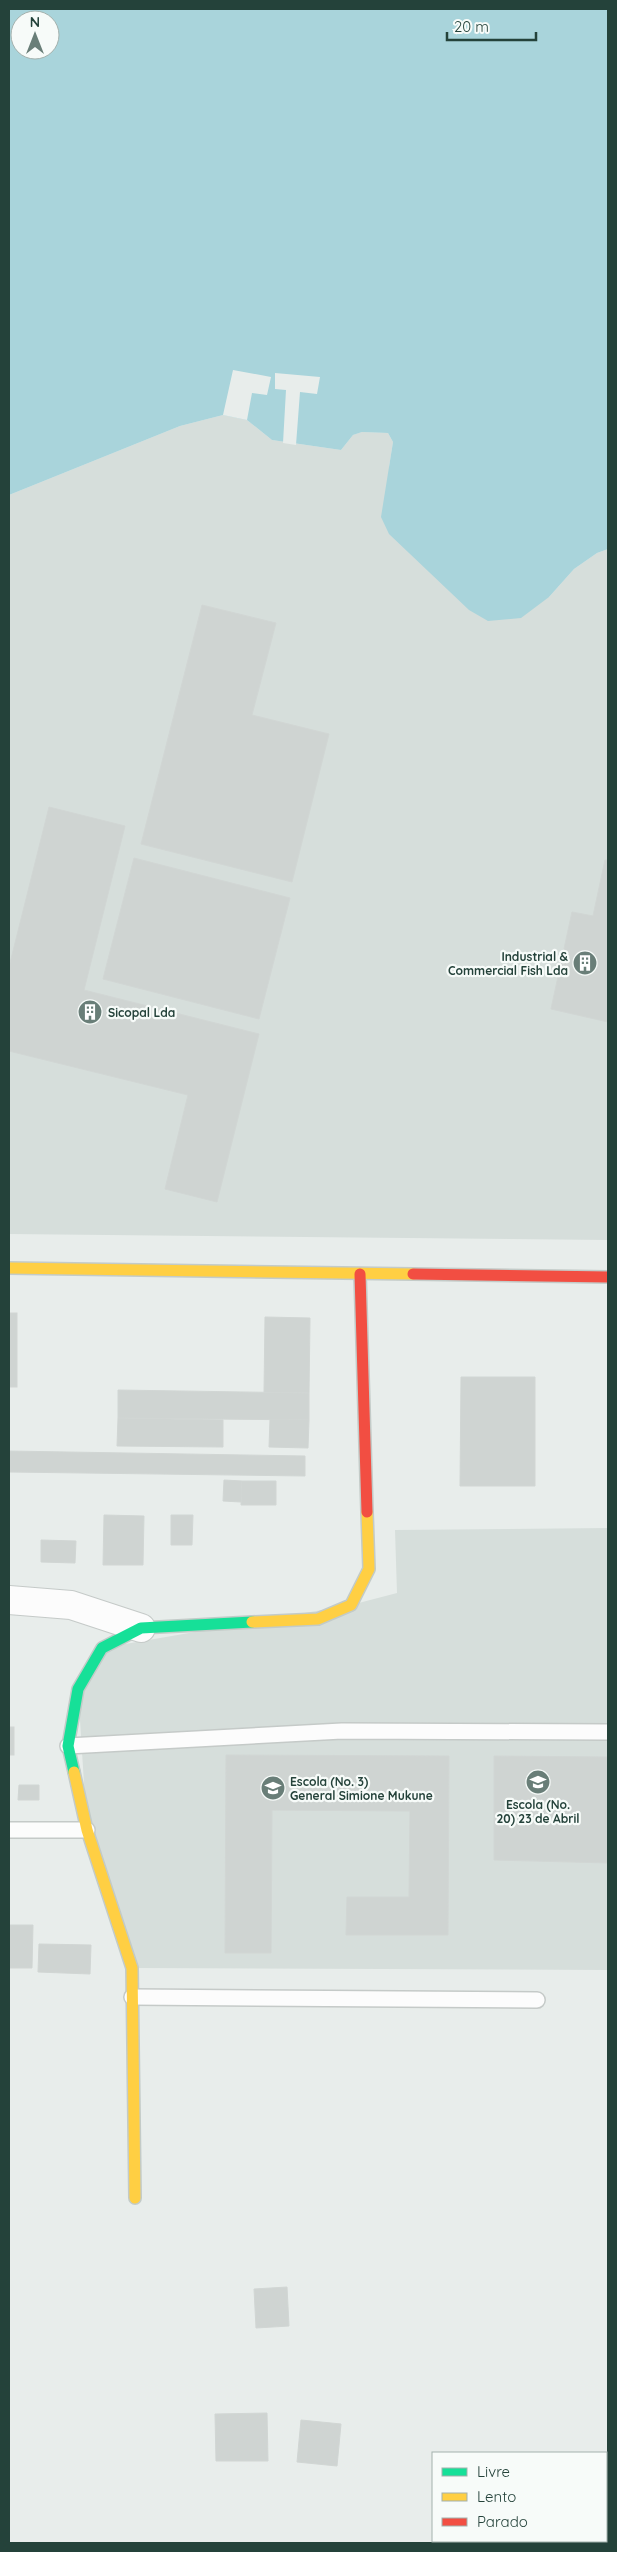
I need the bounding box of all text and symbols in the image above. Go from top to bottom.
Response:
north arrow [10,10,60,60]
scale bar [447,10,536,42]
text: N [30,13,40,31]
text: 20 m [454,17,489,36]
place label: Industrial & Commercial Fish Lda [448,949,568,978]
building icon: Industrial & Commercial Fish Lda [572,950,598,976]
building icon: Sicopal Lda [77,999,103,1025]
place label: Sicopal Lda [108,1005,175,1020]
school or university icon: Escola (No. 20) 23 de Abril [525,1769,551,1795]
place label: Escola (No. 3) General Simione Mukune [290,1774,433,1803]
school or university icon: Escola (No. 3) General Simione Mukune [260,1775,286,1801]
place label: Escola (No. 20) 23 de Abril [497,1797,579,1826]
legend [432,2452,607,2542]
text: Livre [477,2462,510,2481]
text: Lento [477,2487,516,2506]
text: Parado [477,2512,528,2531]

